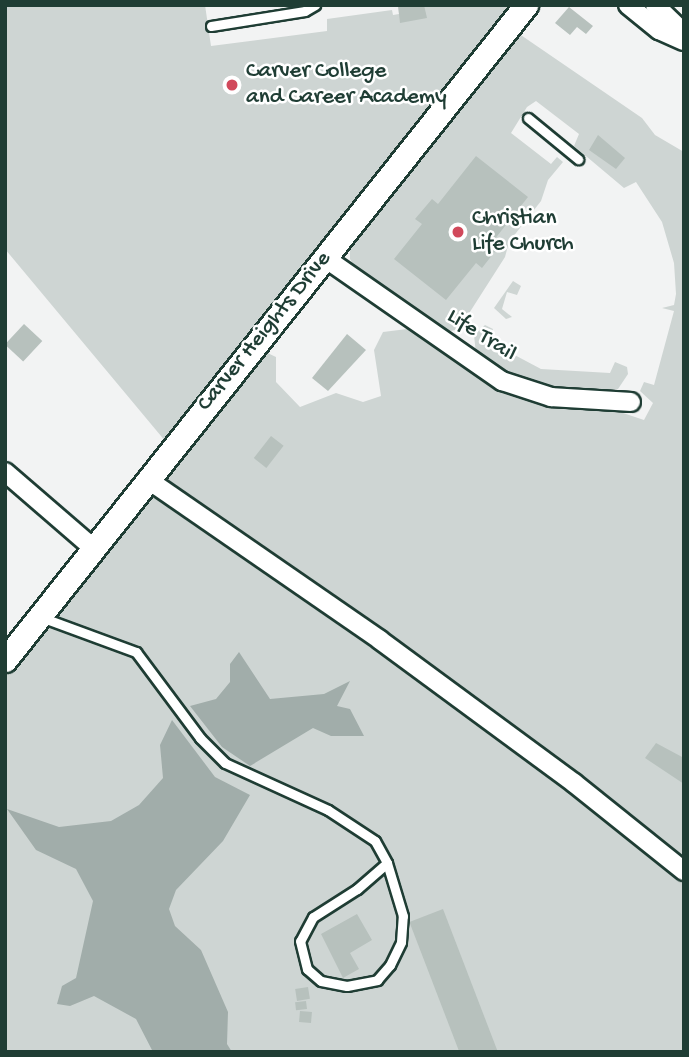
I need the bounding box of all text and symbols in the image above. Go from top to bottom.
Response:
place label: Carver College and Career Academy [246,58,446,112]
marker: Carver College and Career Academy [224,77,240,93]
place label: Christian Life Church [472,205,574,259]
marker: Christian Life Church [450,224,466,240]
street label: Carver Heights Drive [192,246,338,418]
street label: Life Trail [441,303,521,369]

